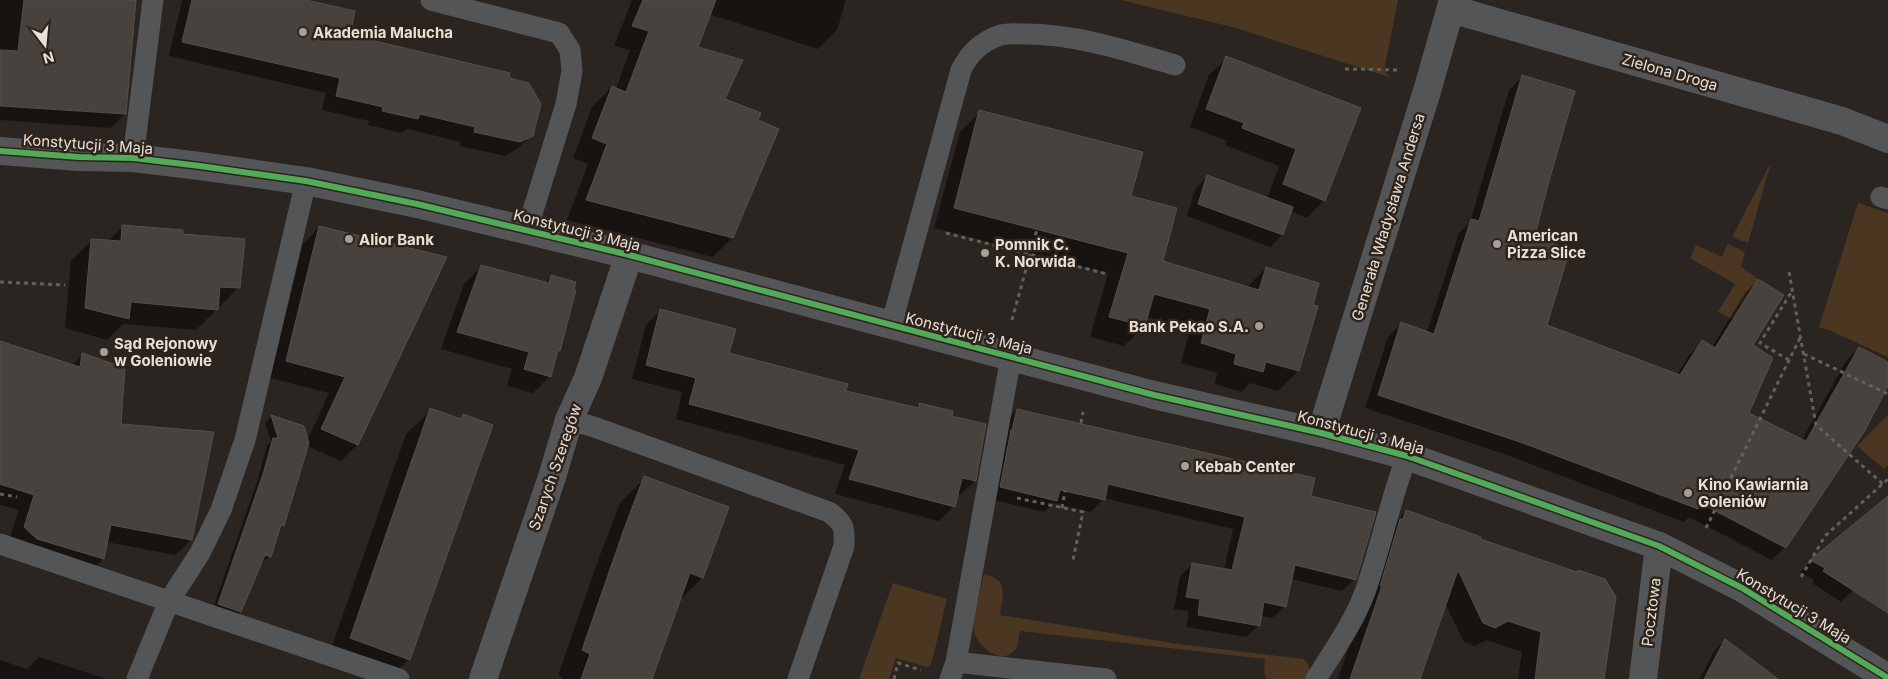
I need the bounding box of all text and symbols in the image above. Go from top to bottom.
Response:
north arrow [20,20,70,70]
place label: Akademia Malucha [313,23,453,42]
marker: Akademia Malucha [297,26,309,38]
text: N [41,48,56,68]
street label: Zielona Droga [1620,49,1720,95]
street label: Generała Władysława Andersa [1347,111,1429,323]
street label: Konstytucji 3 Maja [22,130,154,158]
street label: Konstytucji 3 Maja [511,205,643,255]
place label: American Pizza Slice [1507,226,1586,262]
place label: Alior Bank [359,230,434,249]
marker: Alior Bank [343,233,355,245]
place label: Pomnik C. K. Norwida [995,235,1076,271]
marker: American Pizza Slice [1491,238,1503,250]
marker: Pomnik C. K. Norwida [979,247,991,259]
street label: Konstytucji 3 Maja [903,308,1035,358]
place label: Bank Pekao S.A. [1129,317,1249,336]
marker: Bank Pekao S.A. [1253,320,1265,332]
place label: Sąd Rejonowy w Goleniowie [114,334,218,370]
marker: Sąd Rejonowy w Goleniowie [98,346,110,358]
street label: Szarych Szeregów [524,401,586,533]
street label: Konstytucji 3 Maja [1296,406,1426,458]
place label: Kebab Center [1195,457,1295,476]
marker: Kebab Center [1179,460,1191,472]
place label: Kino Kawiarnia Goleniów [1698,475,1808,511]
marker: Kino Kawiarnia Goleniów [1682,487,1694,499]
street label: Konstytucji 3 Maja [1733,564,1855,648]
street label: Pocztowa [1637,576,1665,648]

